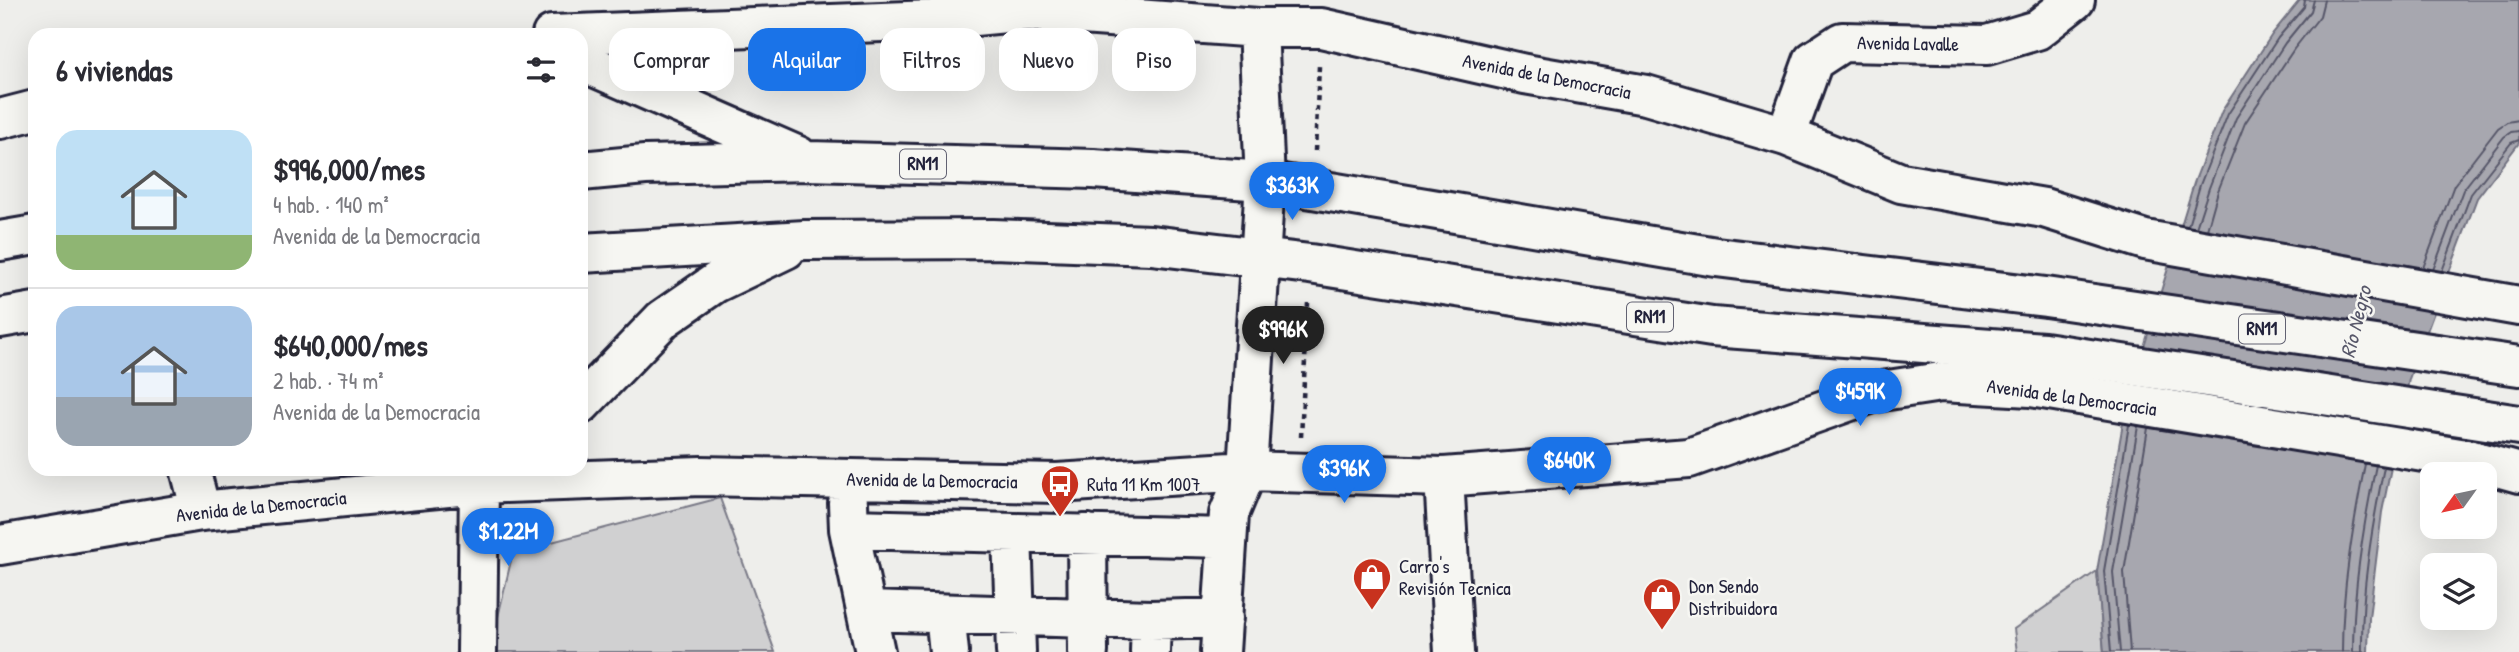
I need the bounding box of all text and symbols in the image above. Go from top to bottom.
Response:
chip: Comprar [609,28,734,91]
chip: Alquilar [748,28,866,91]
chip: Filtros [880,28,985,91]
chip: Nuevo [999,28,1098,91]
chip: Piso [1112,28,1196,91]
street label: Avenida Lavalle [1857,29,1960,57]
street label: Avenida de la Democracia [1461,47,1634,105]
text: 6 viviendas [56,50,173,90]
icon: filters [522,51,560,89]
text: $996,000/mes [273,149,425,189]
road number: RN11 [900,149,946,178]
icon: home [112,158,196,242]
pin: $363K [1243,162,1341,222]
text: $363K [1265,169,1319,200]
text: 4 hab. · 140 m² [273,189,389,220]
text: Avenida de la Democracia [273,220,480,251]
water label: Río Negro [2333,281,2379,361]
road number: RN11 [1627,302,1673,332]
pin: $996K [1234,306,1332,366]
text: $996K [1258,313,1308,344]
road number: RN11 [2239,314,2285,344]
text: $640,000/mes [273,325,428,365]
icon: home [112,334,196,418]
text: 2 hab. · 74 m² [273,365,384,396]
pin: $459K [1811,368,1909,428]
street label: Avenida de la Democracia [1985,372,2159,422]
text: $459K [1835,375,1885,406]
text: Avenida de la Democracia [273,396,480,427]
pin: $640K [1520,438,1618,497]
text: $640K [1543,444,1595,475]
pin: $396K [1295,446,1393,505]
text: $396K [1318,452,1370,483]
north arrow [2420,462,2497,539]
map controls [2420,462,2497,630]
bus stop icon: Ruta 11 Km 1007 [1039,463,1081,518]
street label: Avenida de la Democracia [846,466,1018,495]
place label: Ruta 11 Km 1007 [1087,471,1200,497]
street label: Avenida de la Democracia [175,484,348,528]
pin: $1.22M [451,508,565,568]
text: $1.22M [478,515,538,546]
place label: Carro's Revisión Tecnica [1399,553,1511,601]
button: layers [2420,553,2497,630]
shop icon: Carro's Revisión Tecnica [1351,556,1393,611]
place label: Don Sendo Distribuidora [1689,573,1778,621]
shop icon: Don Sendo Distribuidora [1641,576,1683,631]

